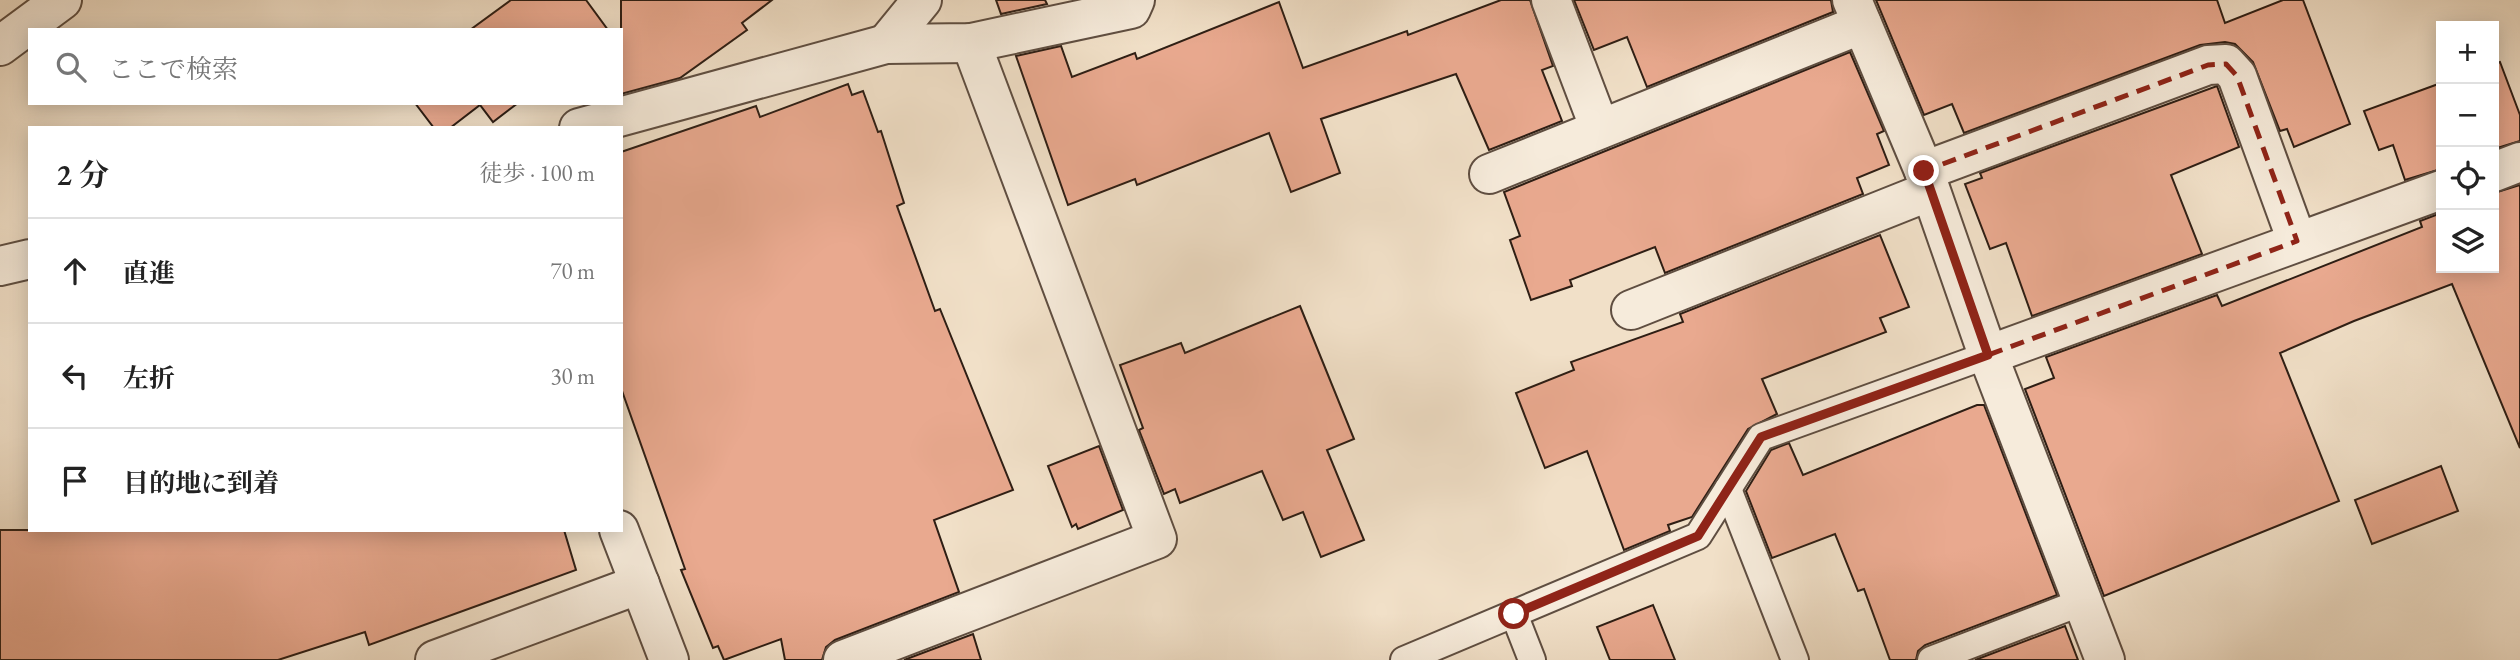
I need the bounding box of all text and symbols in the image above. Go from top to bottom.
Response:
map controls [2436,21,2499,273]
button: + [2436,21,2499,84]
search box [28,28,623,105]
icon: search [52,48,90,86]
text: ここで検索 [108,52,238,86]
button: − [2436,84,2499,147]
button: locate [2436,147,2499,210]
text: 2 分 [56,155,109,194]
route end [1908,155,1939,186]
text: 徒歩 · 100 m [480,158,595,188]
button: layers [2436,210,2499,273]
icon: ahead [56,252,94,290]
text: 直進 [123,256,175,290]
text: 70 m [550,256,595,286]
icon: left [56,357,94,395]
text: 左折 [123,361,175,395]
text: 30 m [550,361,595,391]
icon: arrive [56,462,94,500]
text: 目的地に到着 [123,466,279,500]
route start [1498,598,1529,629]

